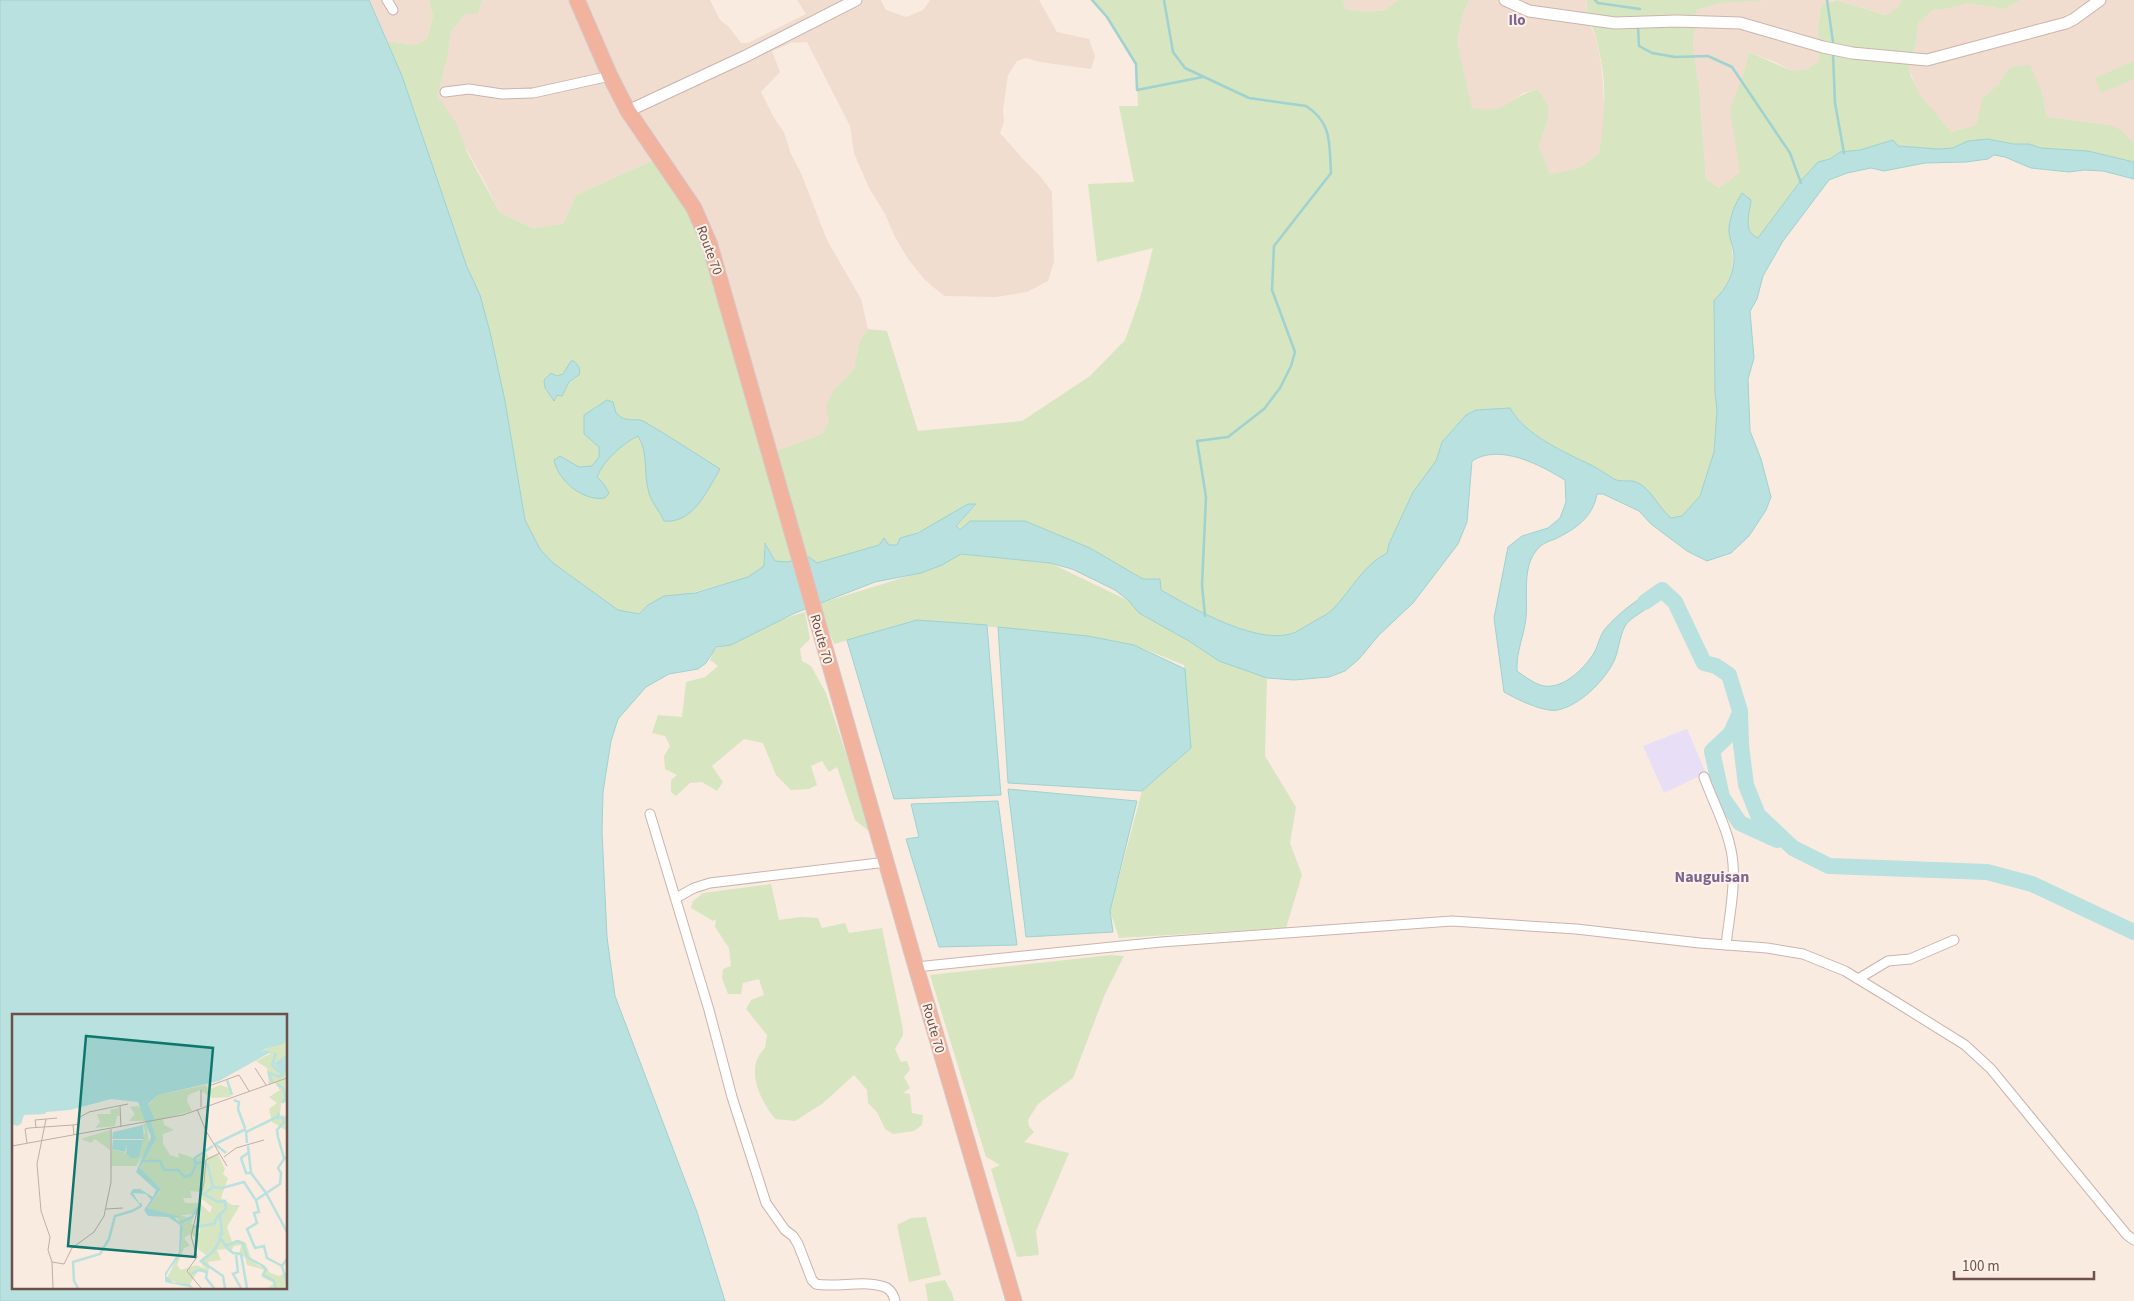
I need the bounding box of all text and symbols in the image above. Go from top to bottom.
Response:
district label: Ilo [1508,10,1526,31]
street label: Route 70 [691,223,727,278]
street label: Route 70 [804,612,838,667]
district label: Nauguisan [1675,866,1749,888]
street label: Route 70 [916,1001,950,1056]
inset map [12,1014,288,1288]
scale bar [1954,1248,2094,1280]
text: 100 m [1962,1256,2000,1277]

